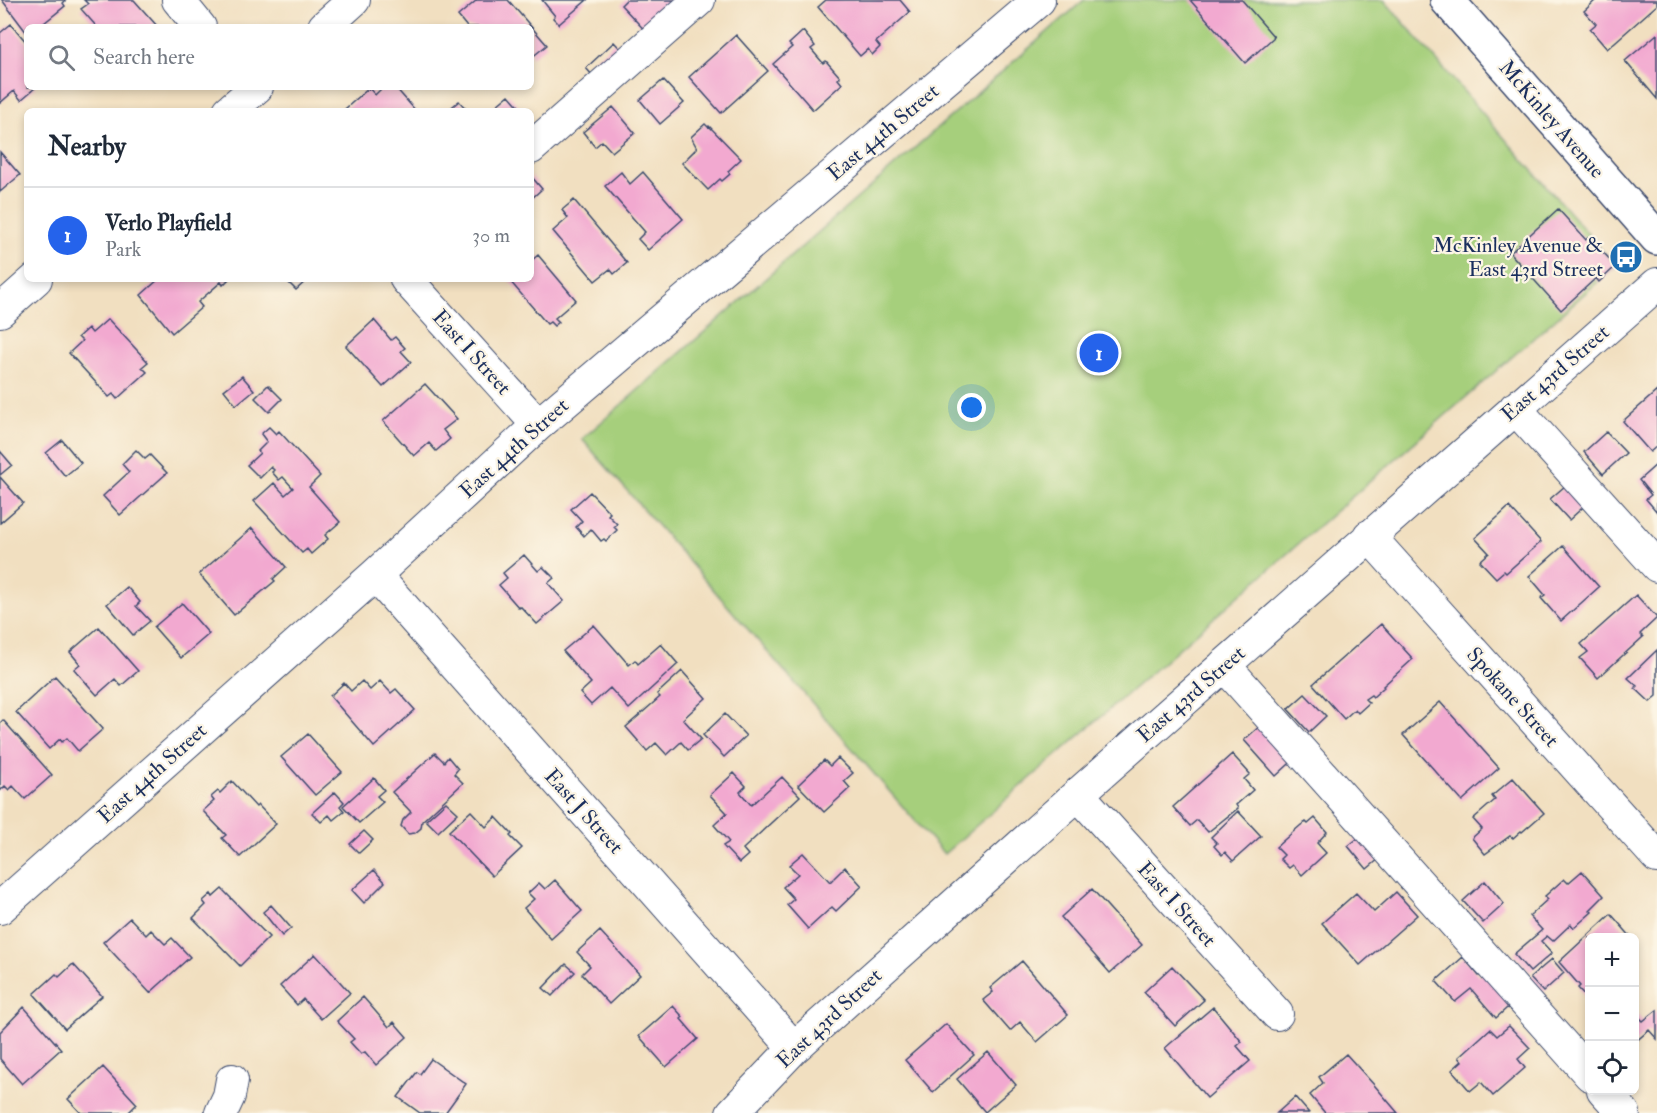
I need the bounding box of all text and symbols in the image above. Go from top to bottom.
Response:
search box [24,24,534,90]
icon: search [45,41,78,74]
text: Search here [93,43,195,71]
street label: McKinley Avenue [1493,55,1610,184]
street label: East 44th Street [822,78,945,187]
text: Nearby [48,131,126,163]
text: Verlo Playfield [105,209,231,237]
text: 1 [64,223,71,248]
text: 30 m [472,223,510,248]
place label: McKinley Avenue & East 43rd Street [1433,232,1603,283]
text: Park [105,237,141,262]
bus stop icon: McKinley Avenue & East 43rd Street [1608,239,1644,275]
street label: East I Street [426,304,517,401]
street label: East 43rd Street [1496,319,1615,428]
pin: 1 [1080,330,1118,376]
street label: East 44th Street [454,392,575,504]
your location [957,393,986,422]
street label: East 43rd Street [1132,640,1251,749]
street label: Spokane Street [1461,642,1565,753]
street label: East 44th Street [92,717,213,829]
street label: East J Street [538,763,629,860]
street label: East I Street [1131,856,1222,953]
map controls [1585,933,1639,1095]
button: + [1585,933,1639,987]
street label: East 43rd Street [771,962,888,1074]
button: − [1585,987,1639,1041]
button: locate [1585,1041,1639,1095]

